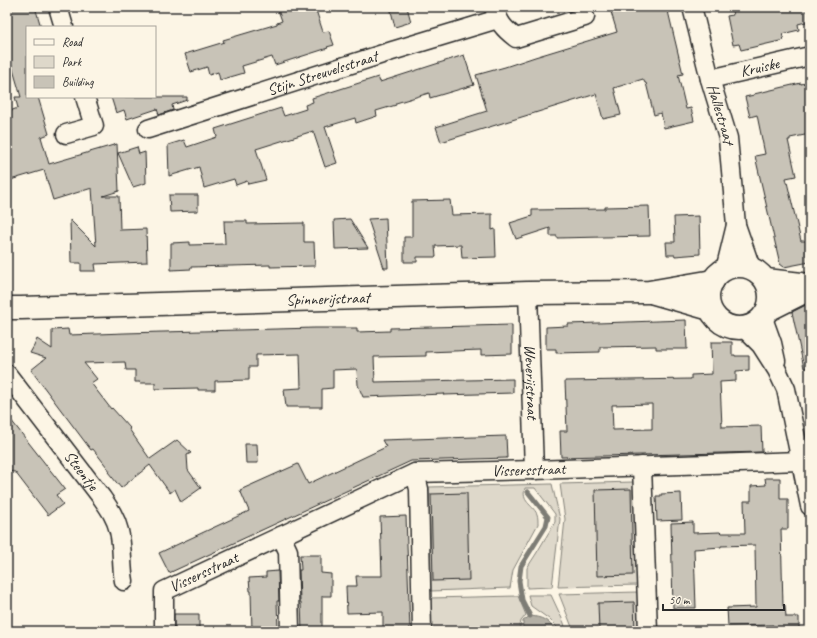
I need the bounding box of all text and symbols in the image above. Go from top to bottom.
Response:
legend [26,26,156,98]
text: Road [62,34,84,50]
street label: Stijn Streuvelsstraat [265,45,383,100]
street label: Kruiske [738,53,783,82]
text: Park [62,54,83,70]
text: Building [62,74,94,90]
street label: Hallestraat [702,82,739,148]
street label: Spinnerijstraat [286,288,373,310]
street label: Weverijstraat [520,344,542,421]
street label: Steentje [60,447,104,496]
street label: Vissersstraat [492,459,567,481]
street label: Vissersstraat [166,547,243,597]
scale bar [663,586,784,612]
text: 50 m [669,592,691,608]

